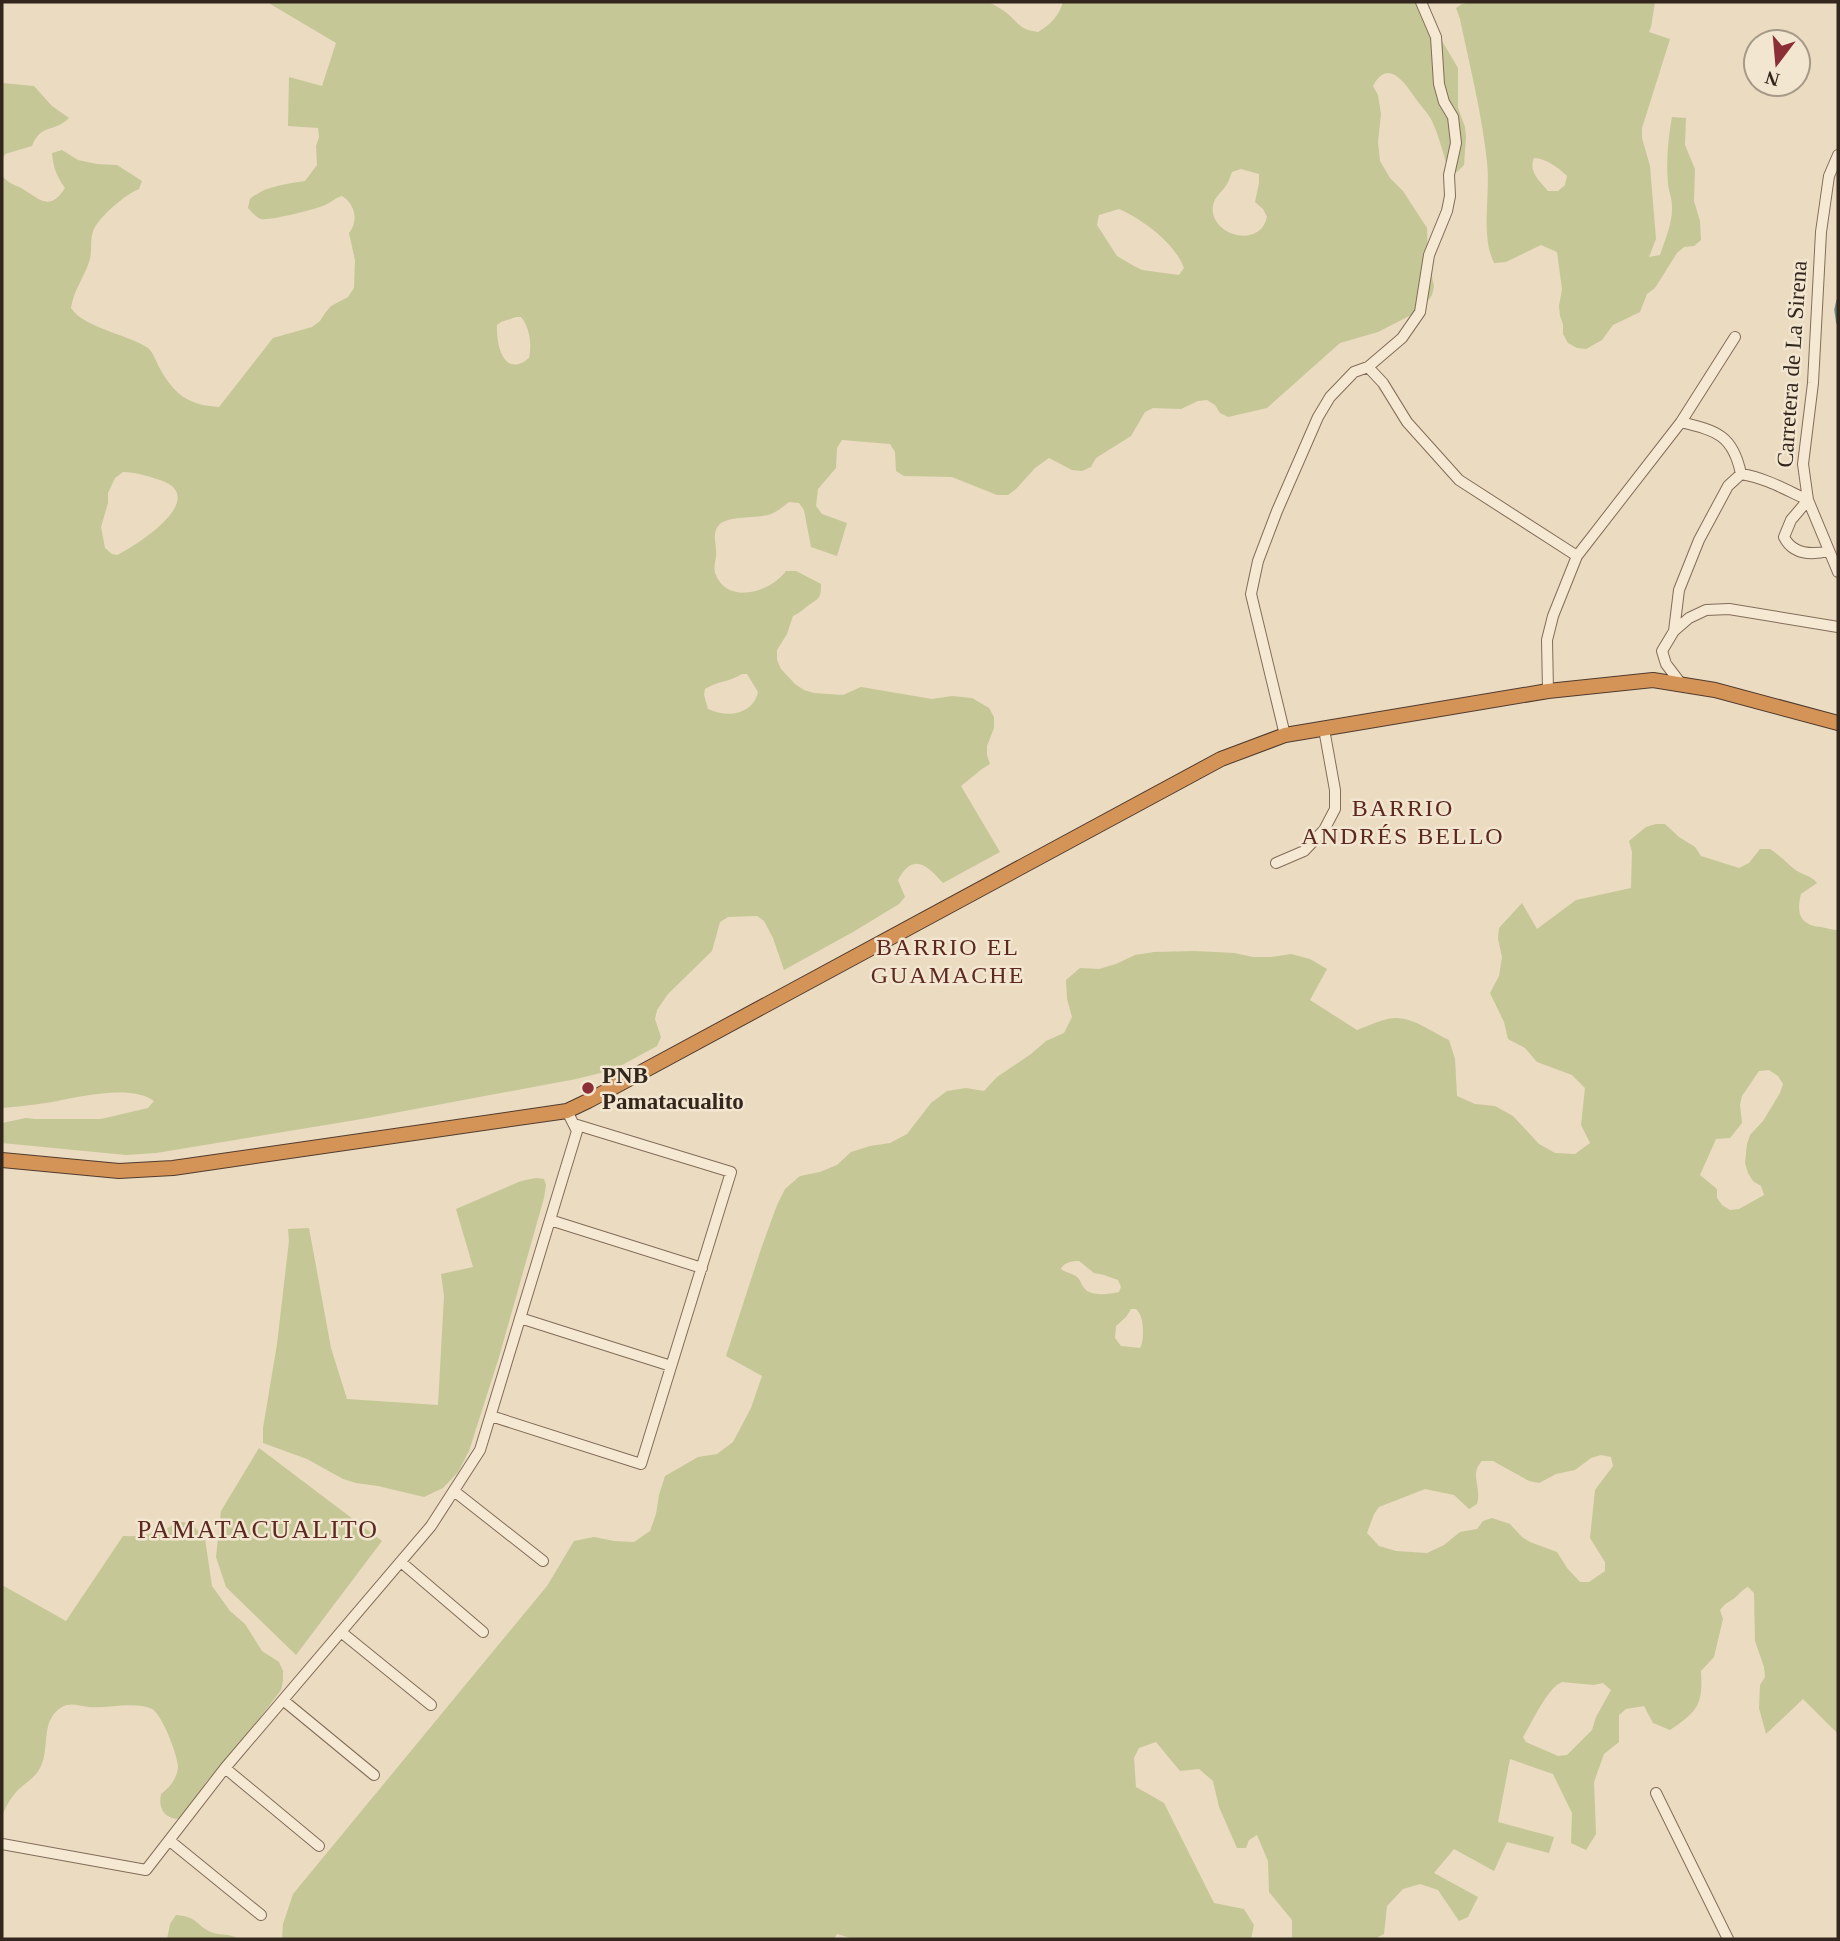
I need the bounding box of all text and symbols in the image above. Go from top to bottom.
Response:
north arrow [1742,28,1812,98]
text: N [1763,67,1782,91]
street label: Carretera de La Sirena [1772,260,1812,468]
district label: BARRIO ANDRÉS BELLO [1301,795,1505,849]
district label: BARRIO EL GUAMACHE [871,934,1025,988]
place label: PNB Pamatacualito [602,1063,744,1114]
marker: PNB Pamatacualito [580,1080,596,1096]
district label: PAMATACUALITO [137,1515,379,1544]

